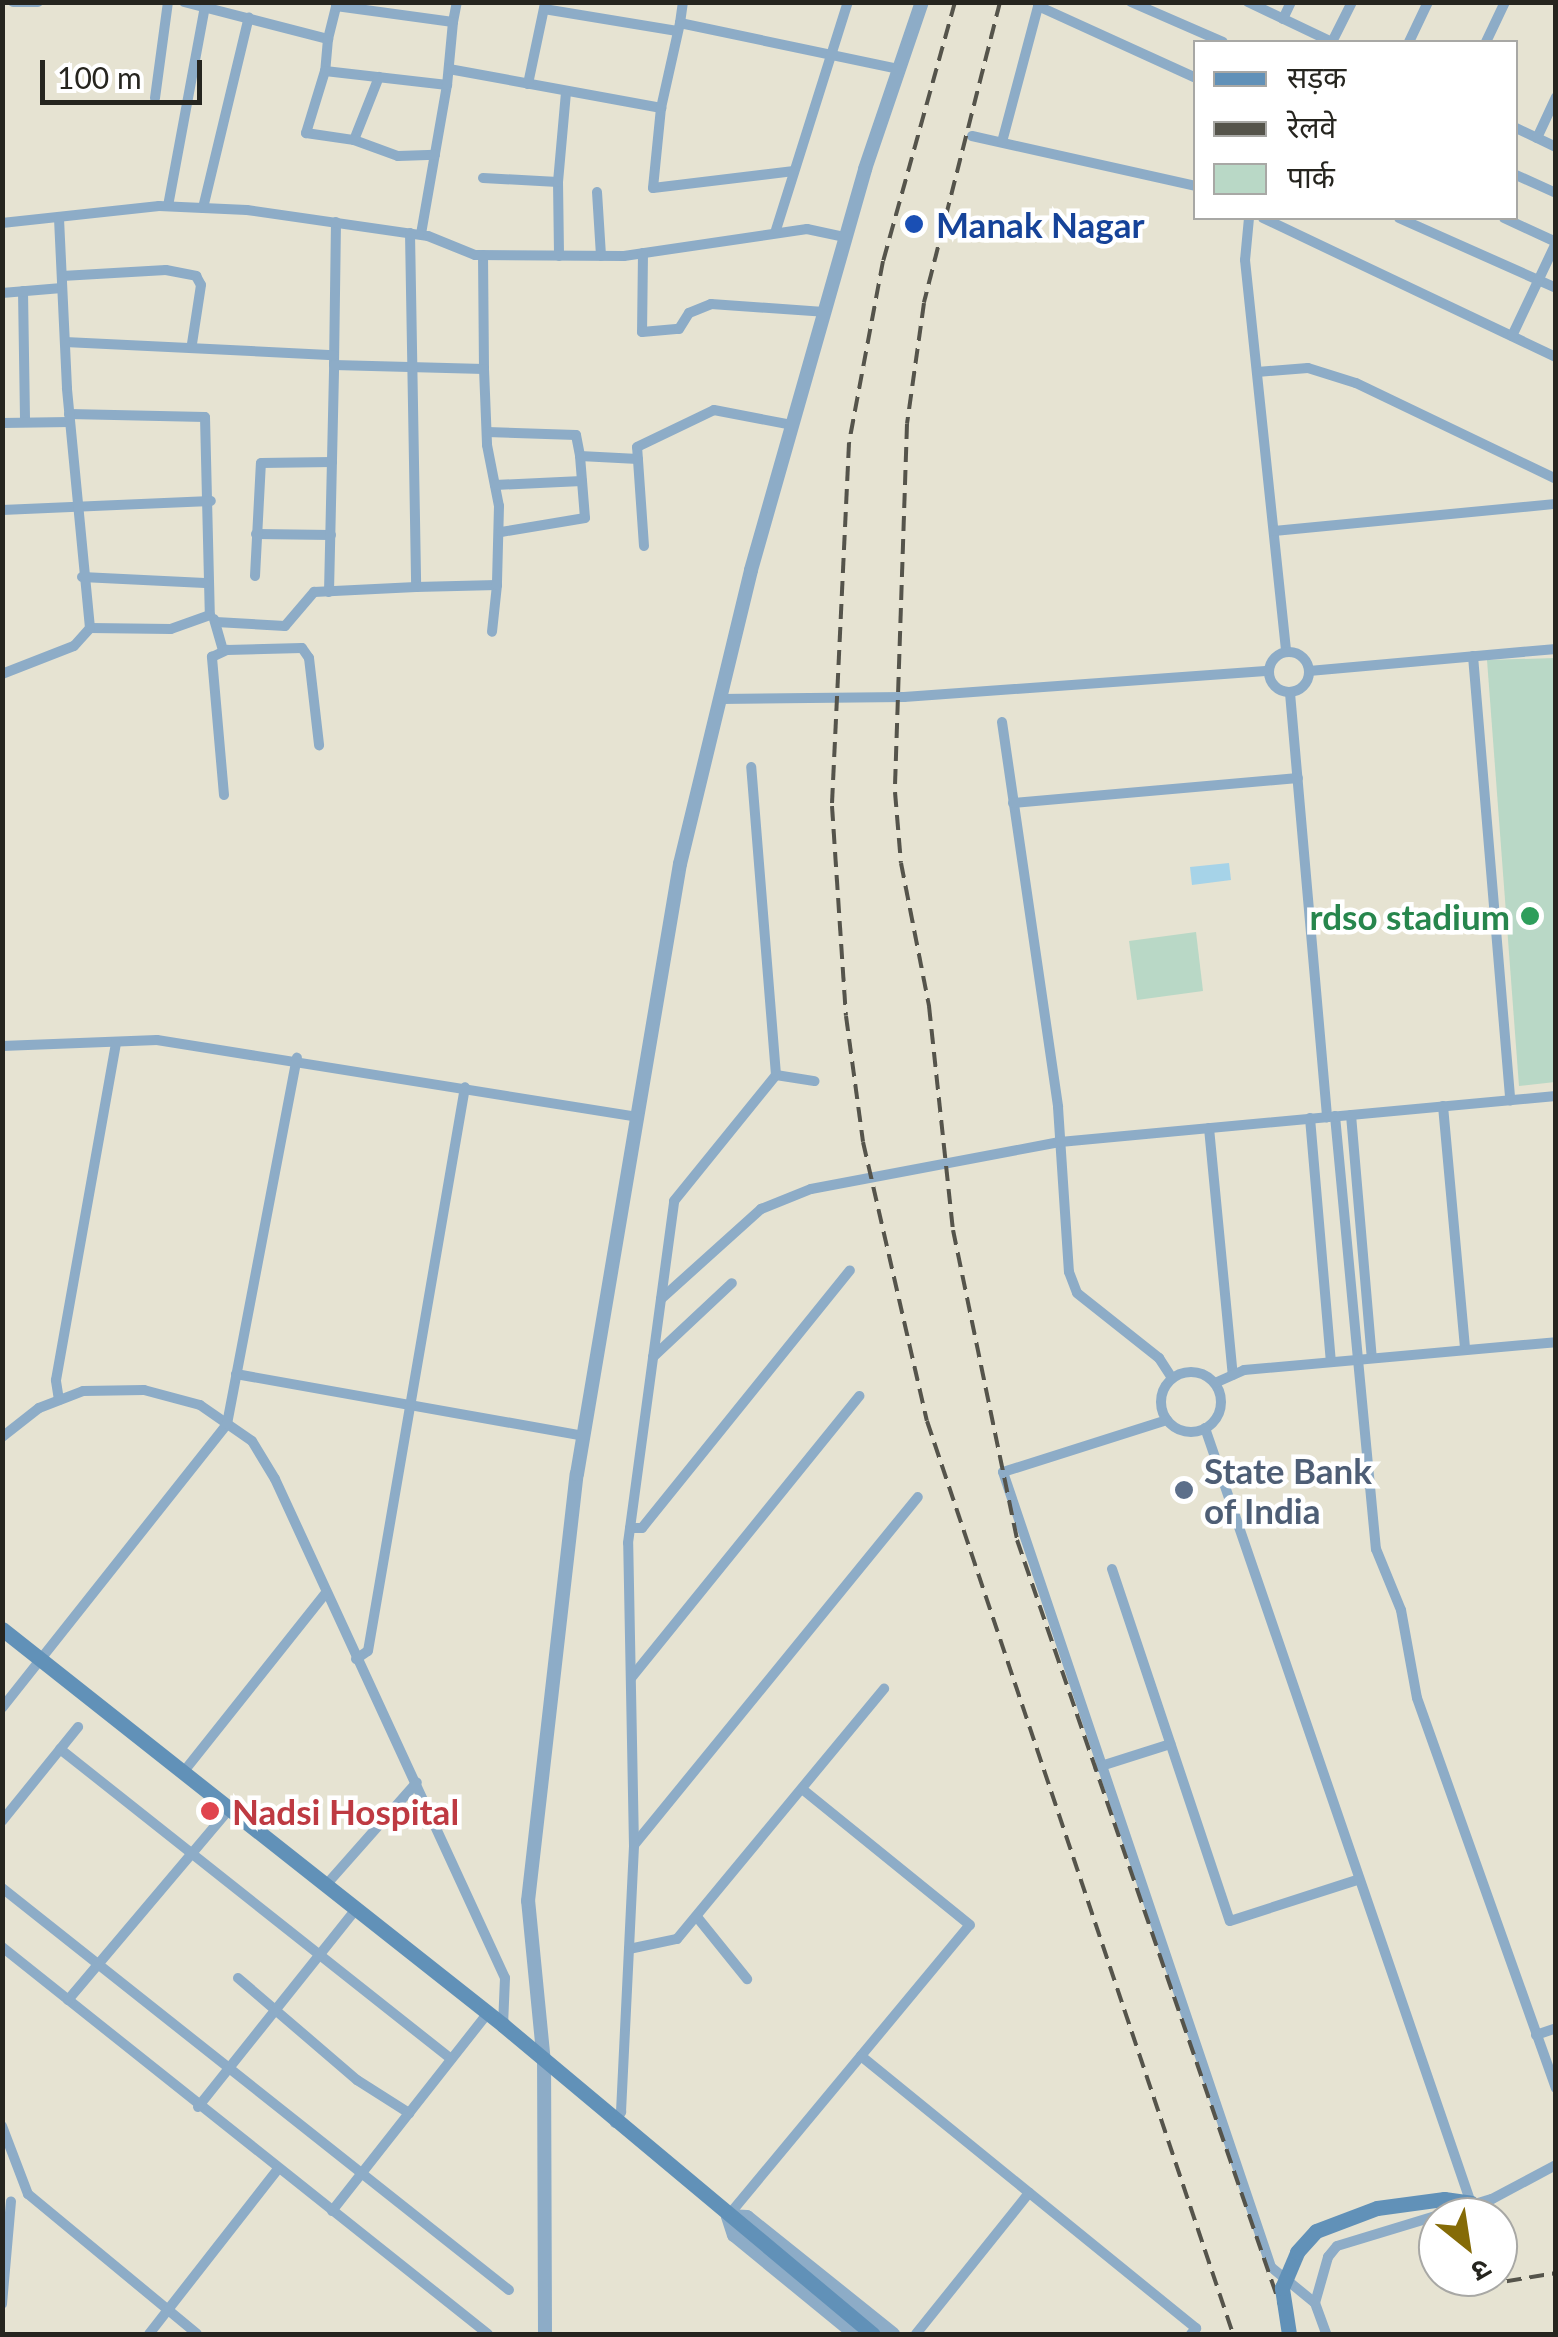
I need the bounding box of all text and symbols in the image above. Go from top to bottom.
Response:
scale bar [45,40,208,102]
legend [1193,40,1518,220]
text: सड़क [1287,58,1346,94]
text: 100 m [57,59,142,95]
text: रेलवे [1287,108,1336,144]
text: पार्क [1287,158,1335,194]
place label: Manak Nagar [936,203,1145,245]
marker: Manak Nagar [901,211,927,237]
place label: rdso stadium [1310,895,1510,937]
marker: rdso stadium [1519,905,1541,927]
place label: State Bank of India [1204,1449,1372,1531]
marker: State Bank of India [1173,1479,1195,1501]
place label: Nadsi Hospital [232,1790,459,1832]
marker: Nadsi Hospital [197,1798,223,1824]
north arrow [1418,2197,1518,2297]
text: उ [1466,2252,1498,2290]

